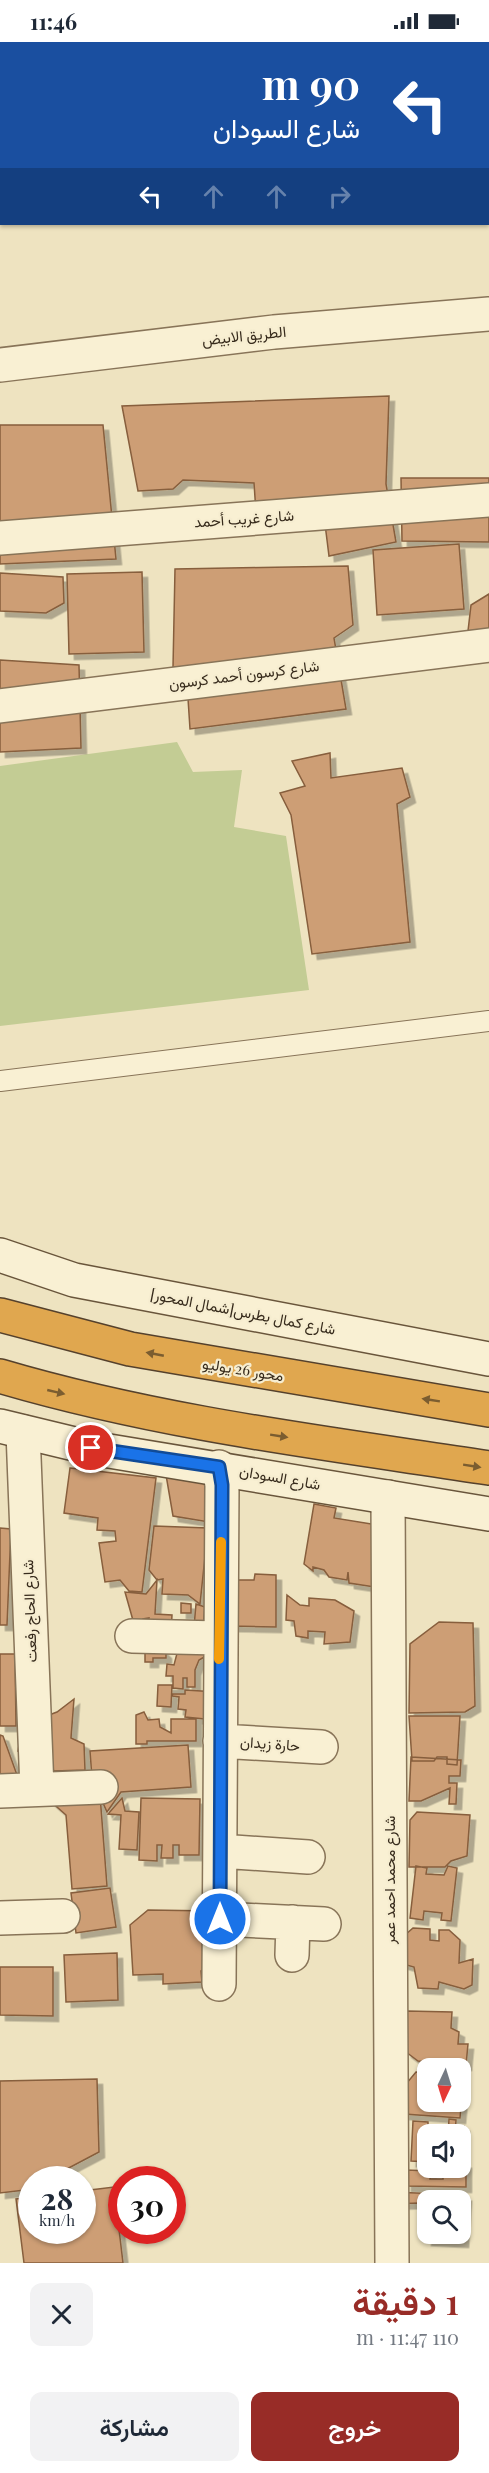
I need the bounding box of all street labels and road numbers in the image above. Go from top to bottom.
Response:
street label: الطريق الابيض [201,321,287,350]
street label: شارع غريب أحمد [193,505,295,533]
street label: شارع كرسون أحمد كرسون [168,655,321,695]
street label: شارع كمال بطرس[شمال المحور] [148,1283,338,1341]
street label: محور 26 يوليو [201,1353,285,1385]
street label: شارع السودان [238,1460,322,1496]
street label: شارع الحاج رفعت [17,1559,43,1663]
street label: حارة زيدان [239,1731,301,1755]
street label: شارع محمد احمد عمر [379,1816,401,1945]

